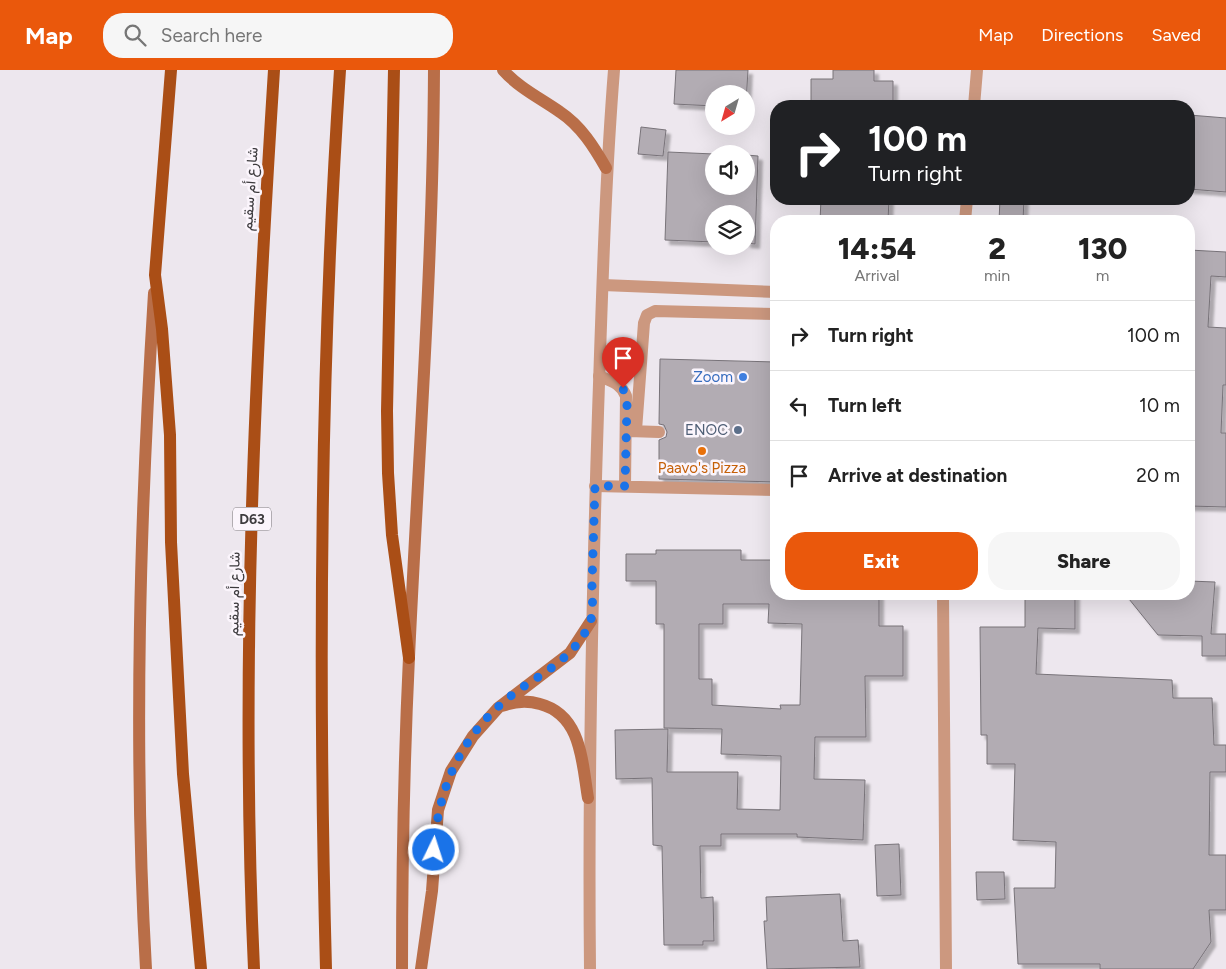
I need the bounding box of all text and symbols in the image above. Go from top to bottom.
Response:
search box [103,13,453,58]
text: Map [25,21,73,50]
icon: search [121,21,149,49]
text: Search here [161,24,262,47]
text: Map [978,24,1013,46]
text: Directions [1041,24,1123,46]
text: Saved [1151,24,1201,46]
north arrow [705,85,755,135]
map controls [705,85,755,255]
text: 100 m [868,118,967,160]
icon: right [785,120,850,185]
button: sound [705,145,755,195]
street label: شارع أم سقيم [238,146,264,232]
text: Turn right [868,160,963,187]
button: layers [705,205,755,255]
text: 14:54 [838,230,916,267]
text: 2 [988,230,1006,267]
text: 130 [1078,230,1127,267]
text: Arrival [854,266,900,285]
text: min [984,266,1010,285]
text: m [1096,266,1109,285]
icon: right [785,322,813,350]
text: Turn right [828,324,914,347]
text: 100 m [1127,324,1180,347]
pin [602,337,644,388]
icon: arrive [609,344,637,372]
place label: Zoom [693,368,733,386]
marker: Zoom [737,371,749,383]
icon: left [785,392,813,420]
text: Turn left [828,394,902,417]
text: 10 m [1139,394,1180,417]
place label: ENOC [685,421,728,439]
marker: ENOC [732,424,744,436]
marker: Paavo's Pizza [696,445,708,457]
place label: Paavo's Pizza [658,459,746,477]
icon: arrive [785,462,813,490]
text: Arrive at destination [828,464,1007,487]
text: 20 m [1136,464,1180,487]
road number: D63 [233,508,271,530]
button: Exit [785,532,978,590]
button: Share [988,532,1180,590]
street label: شارع أم سقيم [224,552,246,636]
position arrow [407,823,459,875]

